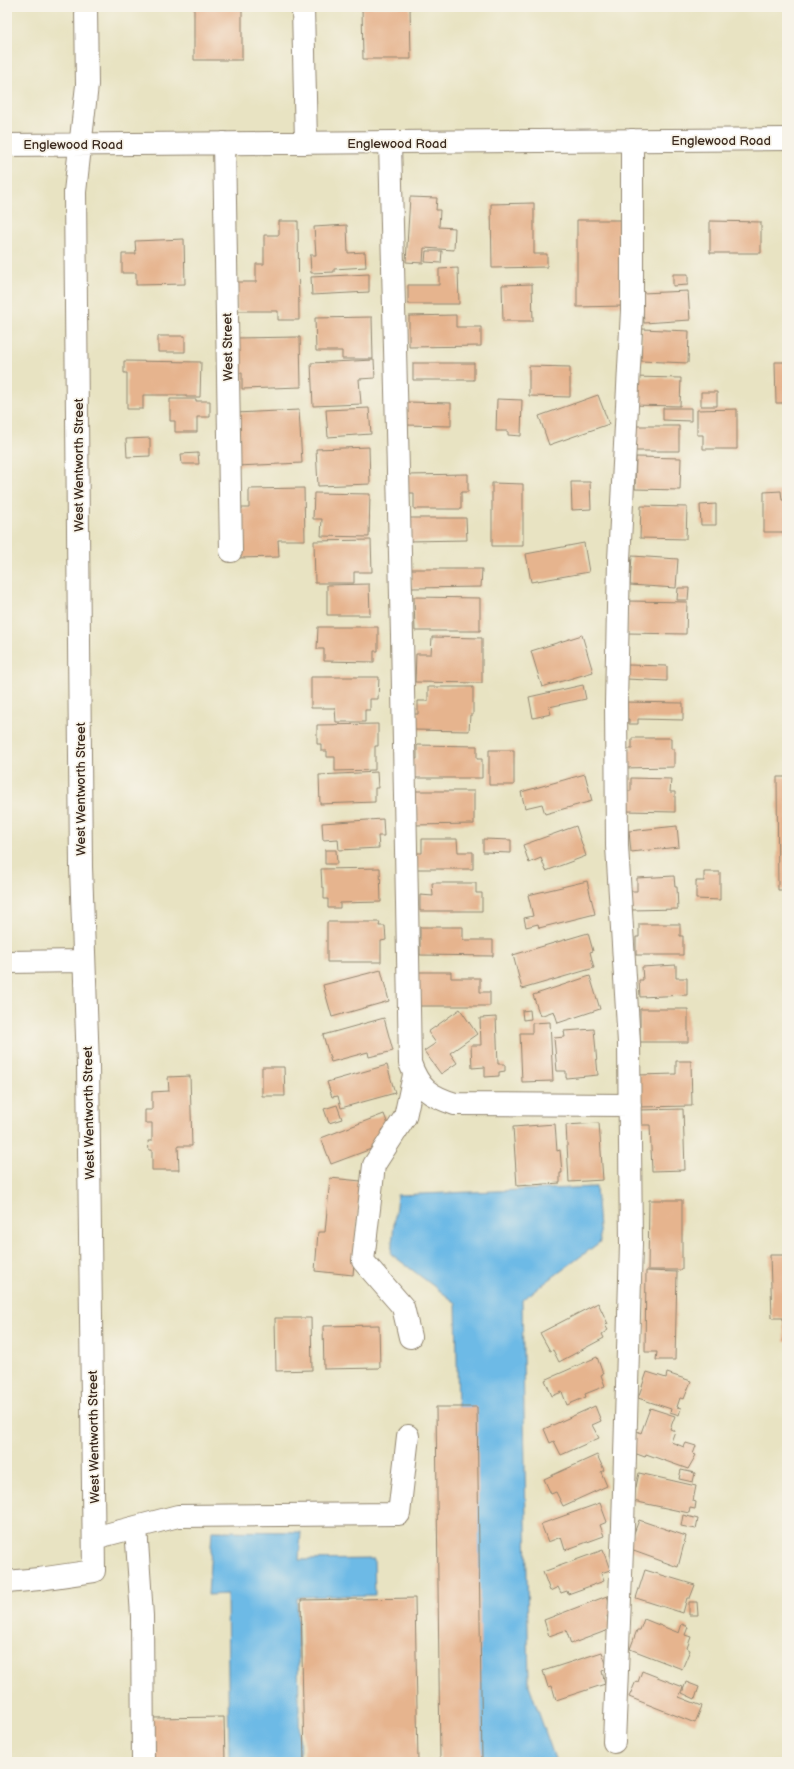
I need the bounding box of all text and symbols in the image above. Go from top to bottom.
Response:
street label: Englewood Road [671,133,771,149]
street label: Englewood Road [347,136,447,152]
street label: Englewood Road [23,137,123,153]
street label: West Street [219,313,237,381]
street label: West Wentworth Street [71,398,87,532]
street label: West Wentworth Street [73,722,89,856]
street label: West Wentworth Street [80,1046,98,1180]
street label: West Wentworth Street [85,1370,103,1504]

